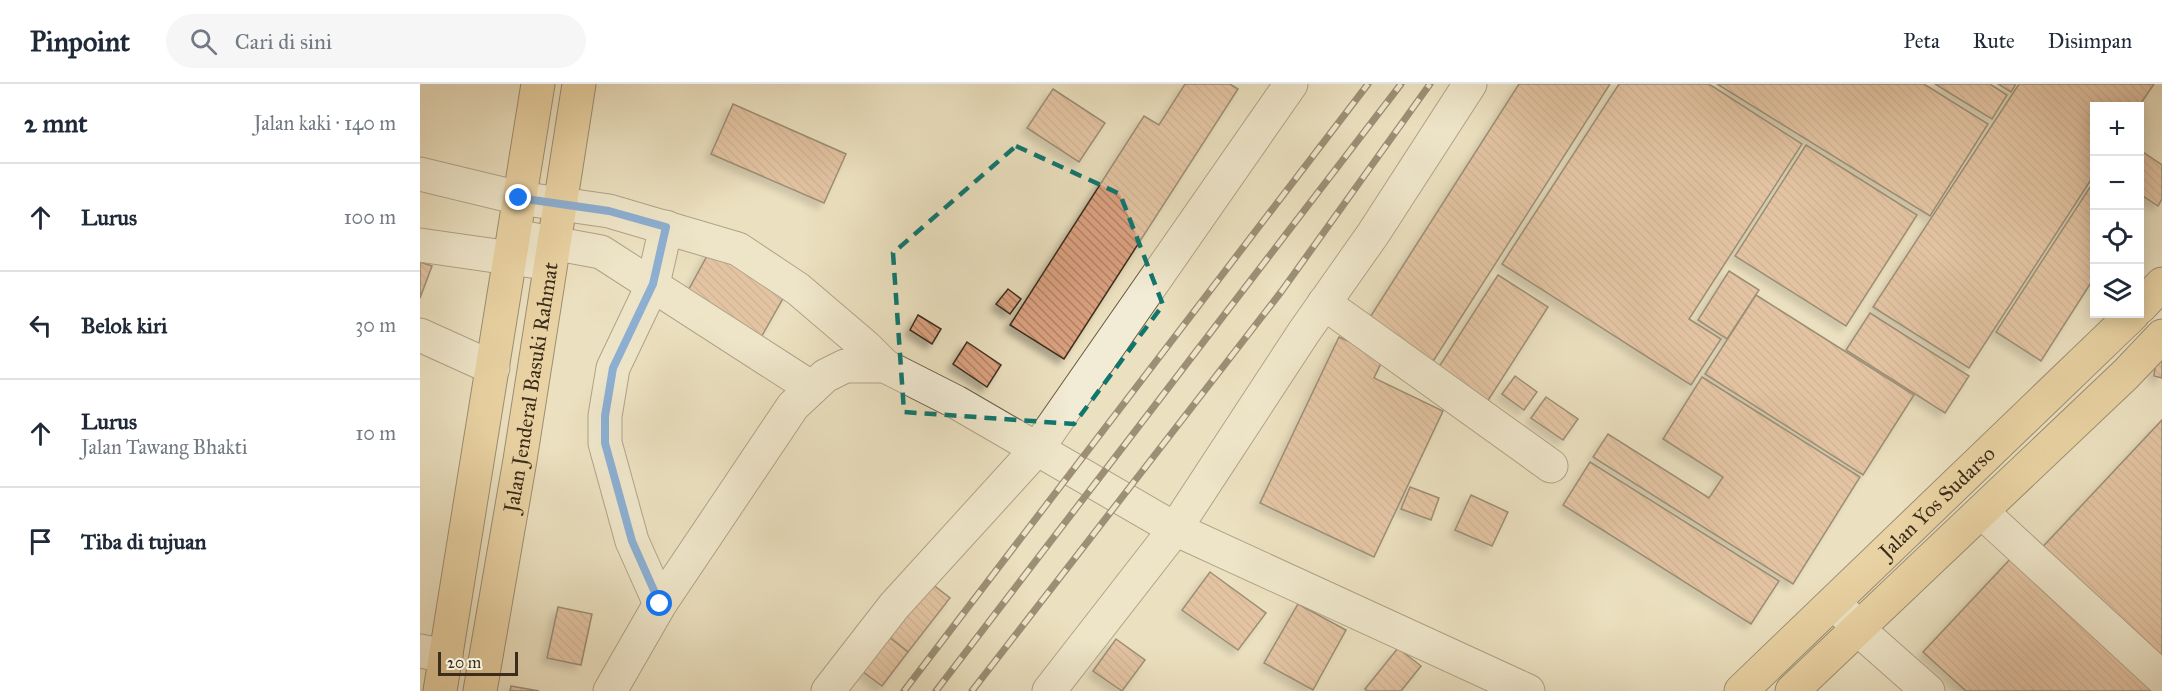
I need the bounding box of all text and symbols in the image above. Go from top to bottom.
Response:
search box [166,14,586,68]
text: Pinpoint [30,24,130,59]
icon: search [187,25,220,58]
text: Cari di sini [235,28,332,55]
text: Peta [1903,28,1940,54]
text: Rute [1973,28,2015,54]
text: Disimpan [2048,28,2132,54]
map controls [2090,102,2144,318]
button: + [2090,102,2144,156]
text: 2 mnt [24,107,87,139]
text: Jalan kaki · 140 m [254,111,396,135]
button: − [2090,156,2144,210]
route end [505,184,531,210]
icon: ahead [24,201,57,234]
text: Lurus [81,204,137,231]
text: 100 m [344,205,396,229]
button: locate [2090,210,2144,264]
street label: Jalan Jenderal Basuki Rahmat [498,260,564,516]
button: layers [2090,264,2144,318]
icon: left [24,309,57,342]
text: Belok kiri [81,312,167,339]
text: 30 m [355,313,396,337]
text: Lurus [81,408,137,435]
icon: ahead [24,417,57,450]
text: 10 m [355,421,396,445]
text: Jalan Tawang Bhakti [81,435,247,459]
street label: Jalan Yos Sudarso [1872,441,2001,566]
icon: arrive [24,525,57,558]
text: Tiba di tujuan [81,528,206,555]
route start [646,590,672,616]
scale bar [438,649,518,676]
text: 20 m [447,653,481,672]

